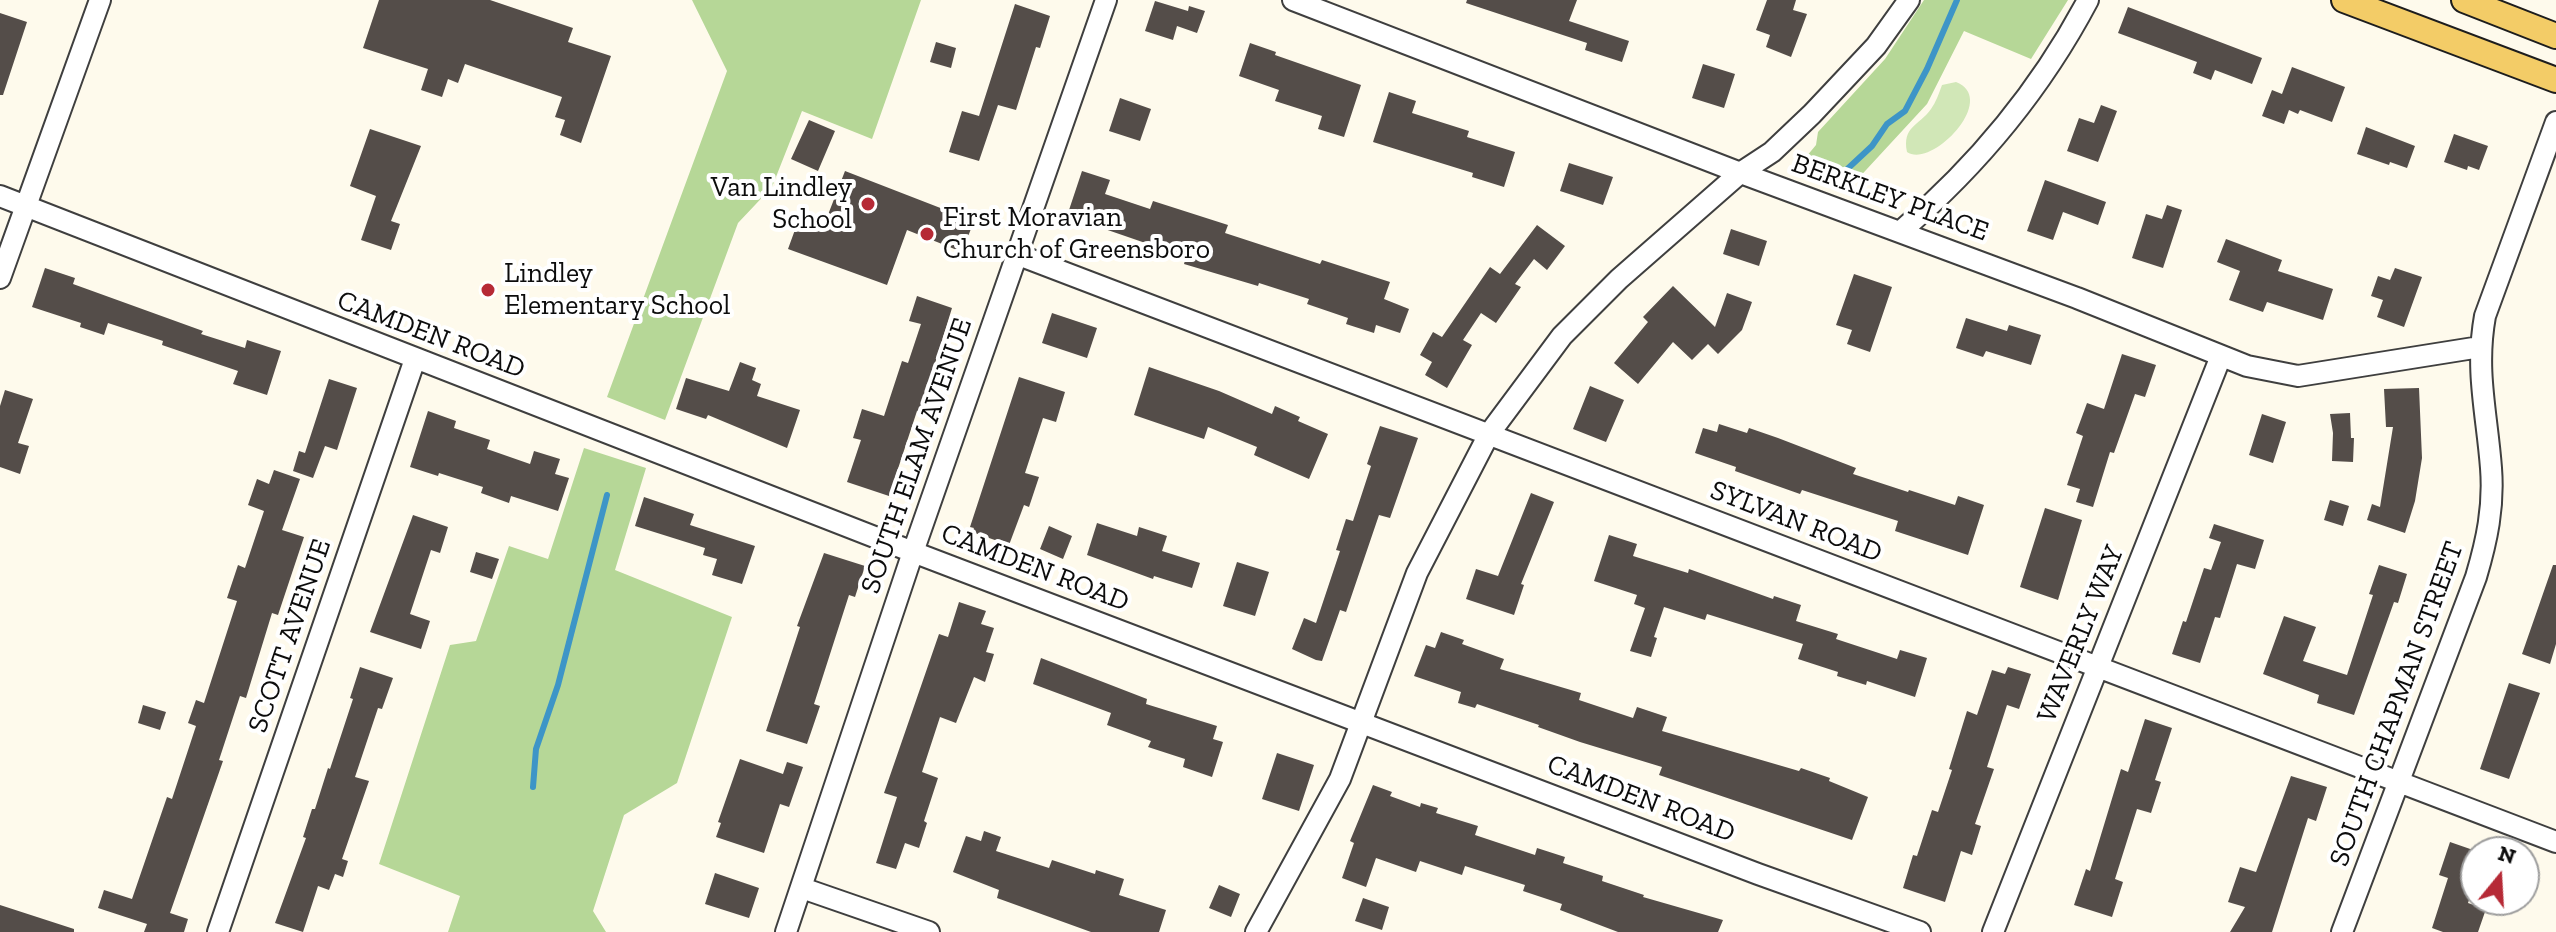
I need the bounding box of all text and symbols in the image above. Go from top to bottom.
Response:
street label: BERKLEY PLACE [1787,147,1993,249]
place label: Van Lindley School [711,171,852,237]
marker: Van Lindley School [859,195,877,213]
place label: First Moravian Church of Greensboro [943,201,1210,267]
marker: First Moravian Church of Greensboro [918,225,936,243]
place label: Lindley Elementary School [504,257,730,323]
marker: Lindley Elementary School [479,281,497,299]
street label: CAMDEN ROAD [332,284,530,386]
street label: SOUTH ELAM AVENUE [854,314,980,598]
street label: SYLVAN ROAD [1705,474,1887,570]
street label: CAMDEN ROAD [936,517,1134,619]
street label: SCOTT AVENUE [241,535,339,737]
street label: SOUTH CHAPMAN STREET [2323,537,2471,871]
street label: WAVERLY WAY [2030,541,2132,727]
street label: CAMDEN ROAD [1542,748,1740,850]
north arrow [2460,836,2540,916]
text: N [2495,839,2519,870]

